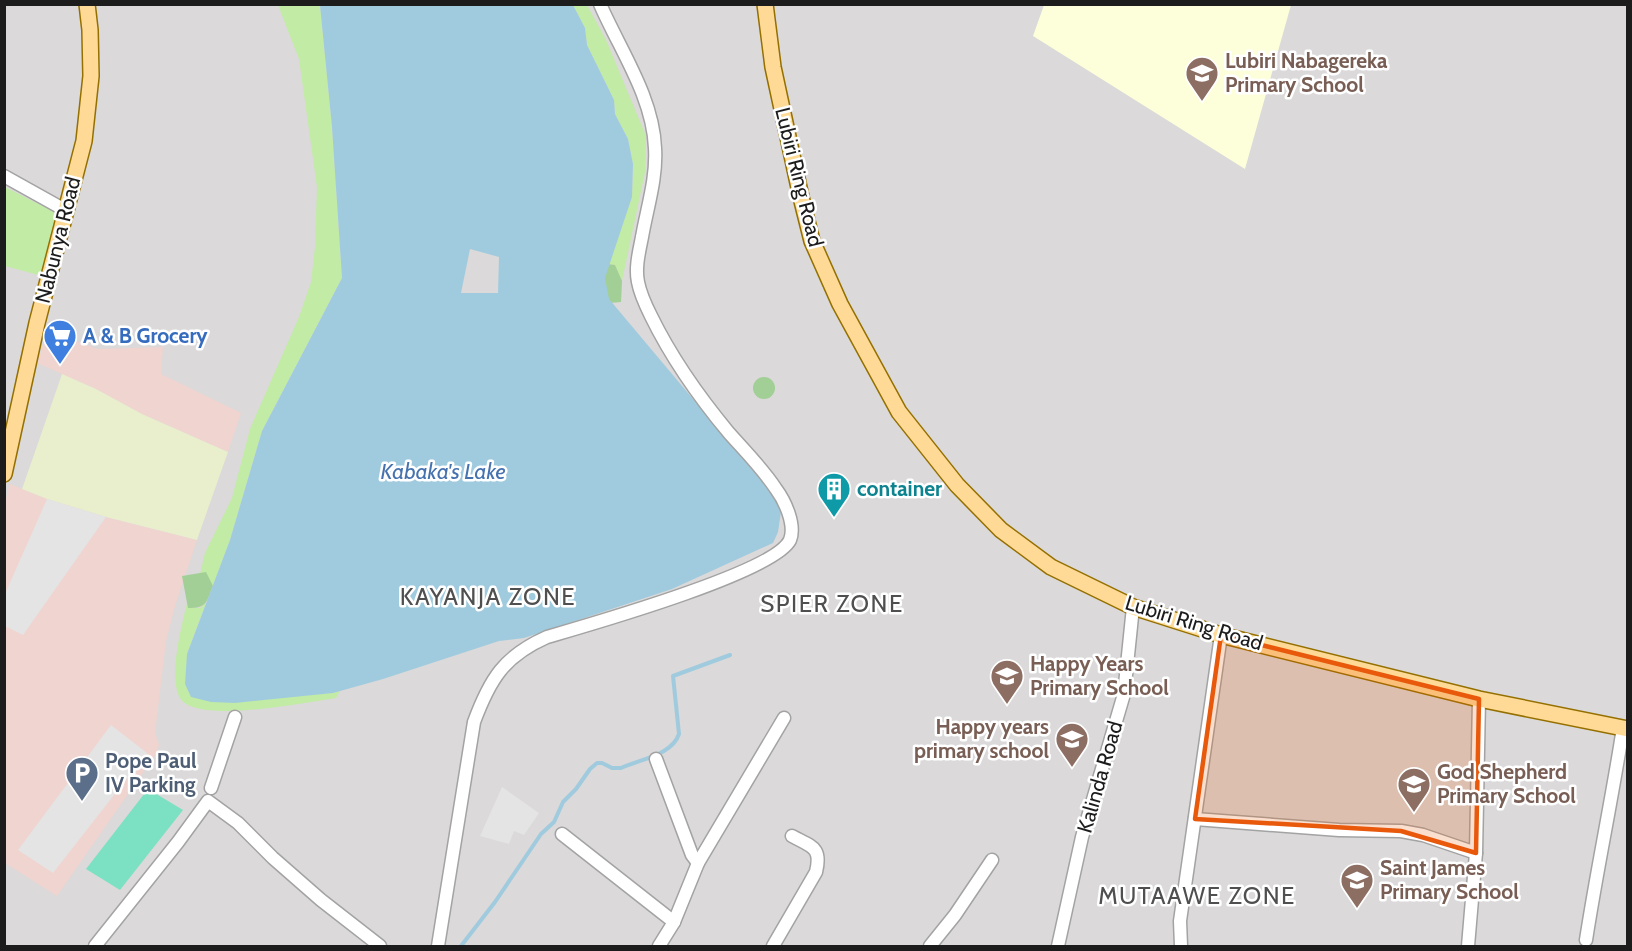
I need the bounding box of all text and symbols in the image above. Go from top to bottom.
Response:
place label: Lubiri Nabagereka Primary School [1225,48,1388,97]
school or university icon: Lubiri Nabagereka Primary School [1184,55,1220,102]
street label: Lubiri Ring Road [770,105,829,249]
street label: Nabunya Road [30,174,85,306]
supermarket icon: A & B Grocery [42,318,78,365]
place label: A & B Grocery [83,323,208,348]
water label: Kabaka's Lake [380,458,506,485]
building icon: container [816,471,852,518]
place label: container [857,476,942,501]
district label: KAYANJA ZONE [400,582,576,611]
district label: SPIER ZONE [760,589,904,618]
street label: Lubiri Ring Road [1122,590,1266,655]
place label: Happy Years Primary School [1030,651,1169,700]
school or university icon: Happy Years Primary School [989,658,1025,705]
place label: Happy years primary school [914,714,1049,763]
street label: Kalinda Road [1072,718,1127,836]
school or university icon: Happy years primary school [1054,721,1090,768]
place label: Pope Paul IV Parking [105,748,197,797]
parking icon: Pope Paul IV Parking [64,755,100,802]
place label: God Shepherd Primary School [1437,759,1576,808]
school or university icon: God Shepherd Primary School [1396,766,1432,813]
place label: Saint James Primary School [1380,855,1519,904]
school or university icon: Saint James Primary School [1339,862,1375,909]
district label: MUTAAWE ZONE [1098,881,1296,910]

